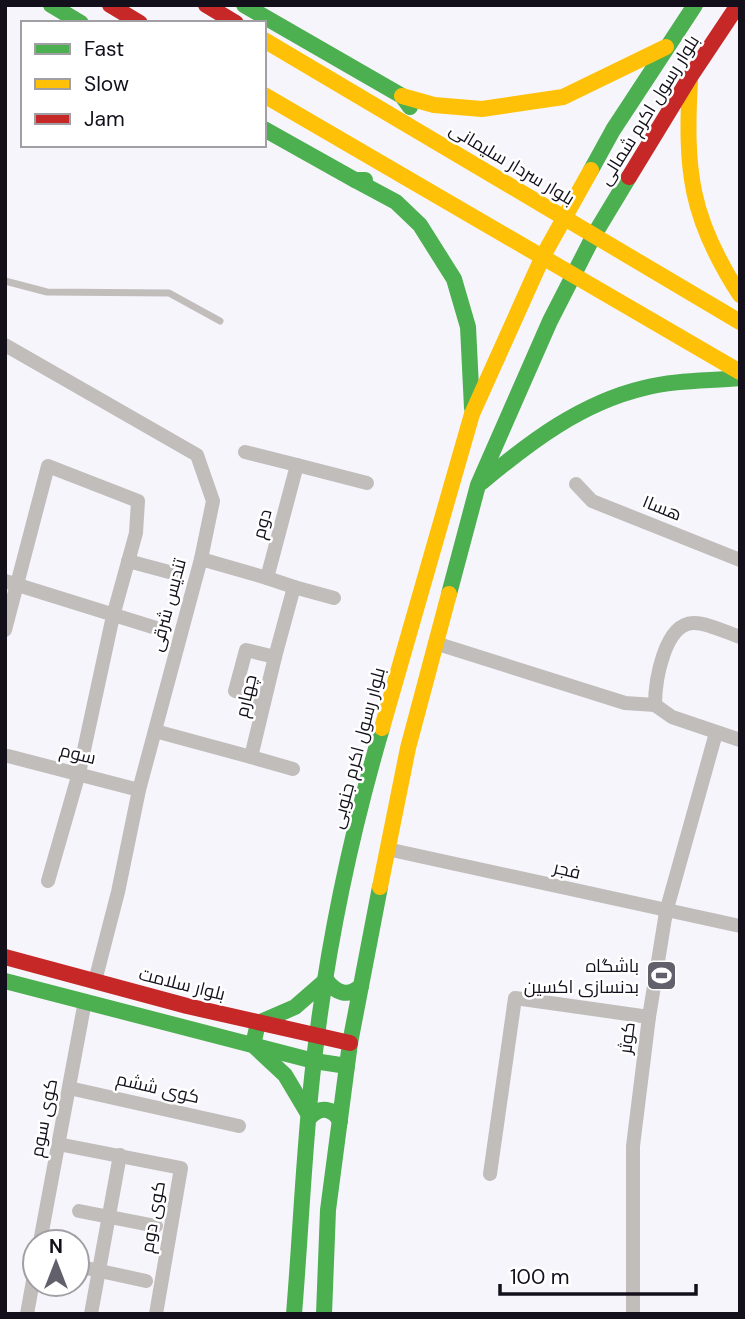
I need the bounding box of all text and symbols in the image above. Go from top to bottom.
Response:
legend [21,21,266,147]
street label: بلوار رسول اکرم شمالی [593,30,705,190]
text: Fast [84,35,124,63]
text: Slow [84,70,129,98]
text: Jam [84,105,125,133]
street label: بلوار سردار سلیمانی [445,117,579,211]
street label: هسا۱ [639,489,685,527]
street label: دوم [247,507,277,541]
street label: تندیس شرقی [144,556,192,654]
street label: بلوار رسول اکرم جنوبی [325,665,391,831]
street label: چهارم [229,672,263,720]
street label: سوم [57,738,99,770]
street label: فجر [550,855,583,885]
place label: باشگاه بدنسازی اکسین [524,954,639,999]
sports icon: باشگاه بدنسازی اکسین [645,959,679,993]
street label: بلوار سلامت [136,962,228,1006]
street label: کوثر [613,1021,641,1056]
street label: کوی ششم [114,1067,202,1109]
street label: کوی سوم [25,1077,63,1159]
street label: کوی دوم [135,1179,171,1255]
north arrow [21,1228,91,1298]
text: N [49,1234,63,1259]
scale bar [500,1252,696,1296]
text: 100 m [510,1263,570,1291]

